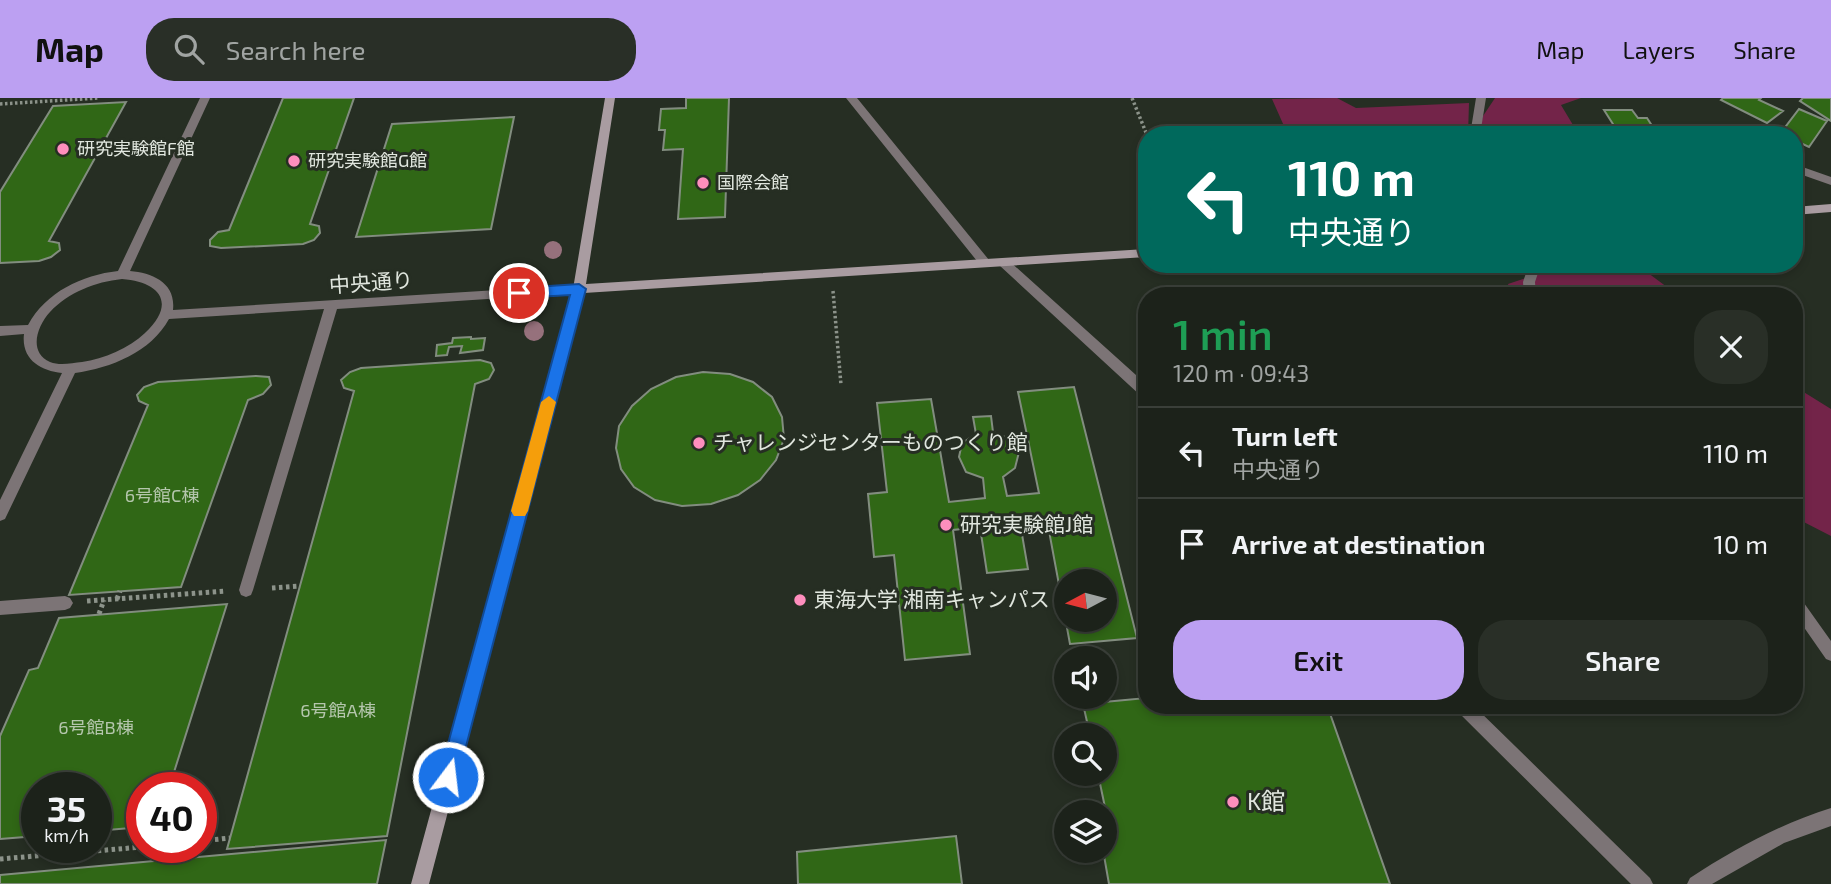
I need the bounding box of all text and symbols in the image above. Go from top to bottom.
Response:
search box [146,18,636,81]
text: Map [35,29,104,69]
icon: search [170,30,208,68]
text: Search here [226,34,365,65]
text: Map [1536,35,1584,64]
text: Layers [1622,35,1695,64]
text: Share [1733,35,1796,64]
place label: 研究実験館F館 [77,137,195,159]
marker: 研究実験館F館 [55,141,71,157]
text: 110 m [1288,147,1415,206]
place label: 研究実験館G館 [308,149,427,171]
marker: 研究実験館G館 [286,153,302,169]
icon: left [1173,154,1264,245]
place label: 国際会館 [717,171,789,193]
marker: 国際会館 [695,175,711,191]
text: 中央通り [1288,212,1416,250]
pin [489,263,549,323]
street label: 中央通り [328,266,414,297]
icon: arrive [500,274,538,312]
text: 1 min [1173,308,1273,358]
button: close [1694,310,1768,384]
text: 120 m · 09:43 [1173,359,1309,387]
text: Turn left [1232,420,1338,451]
place label: チャレンジセンターものつくり館 [713,429,1028,454]
icon: left [1173,434,1211,472]
marker: チャレンジセンターものつくり館 [691,435,707,451]
text: 110 m [1703,437,1768,468]
text: 中央通り [1232,455,1324,483]
house number: 6号館C棟 [125,484,199,506]
place label: 研究実験館J館 [960,511,1093,536]
marker: 研究実験館J館 [938,517,954,533]
icon: arrive [1173,525,1211,563]
text: Arrive at destination [1232,528,1485,559]
text: 10 m [1713,528,1768,559]
north arrow [1054,569,1116,632]
map controls [1054,569,1117,863]
place label: 東海大学 湘南キャンパス [814,586,1050,611]
marker: 東海大学 湘南キャンパス [792,592,808,608]
button: Exit [1173,620,1464,700]
button: Share [1478,620,1768,700]
button: sound [1054,646,1117,709]
house number: 6号館A棟 [300,699,376,721]
house number: 6号館B棟 [58,716,134,738]
button: search [1054,723,1117,786]
position arrow [411,740,485,814]
speed limit sign: 40 [126,772,217,863]
place label: K館 [1247,786,1285,815]
text: 35 [47,787,86,829]
marker: K館 [1225,794,1241,810]
button: layers [1054,800,1117,863]
text: km/h [44,824,89,846]

